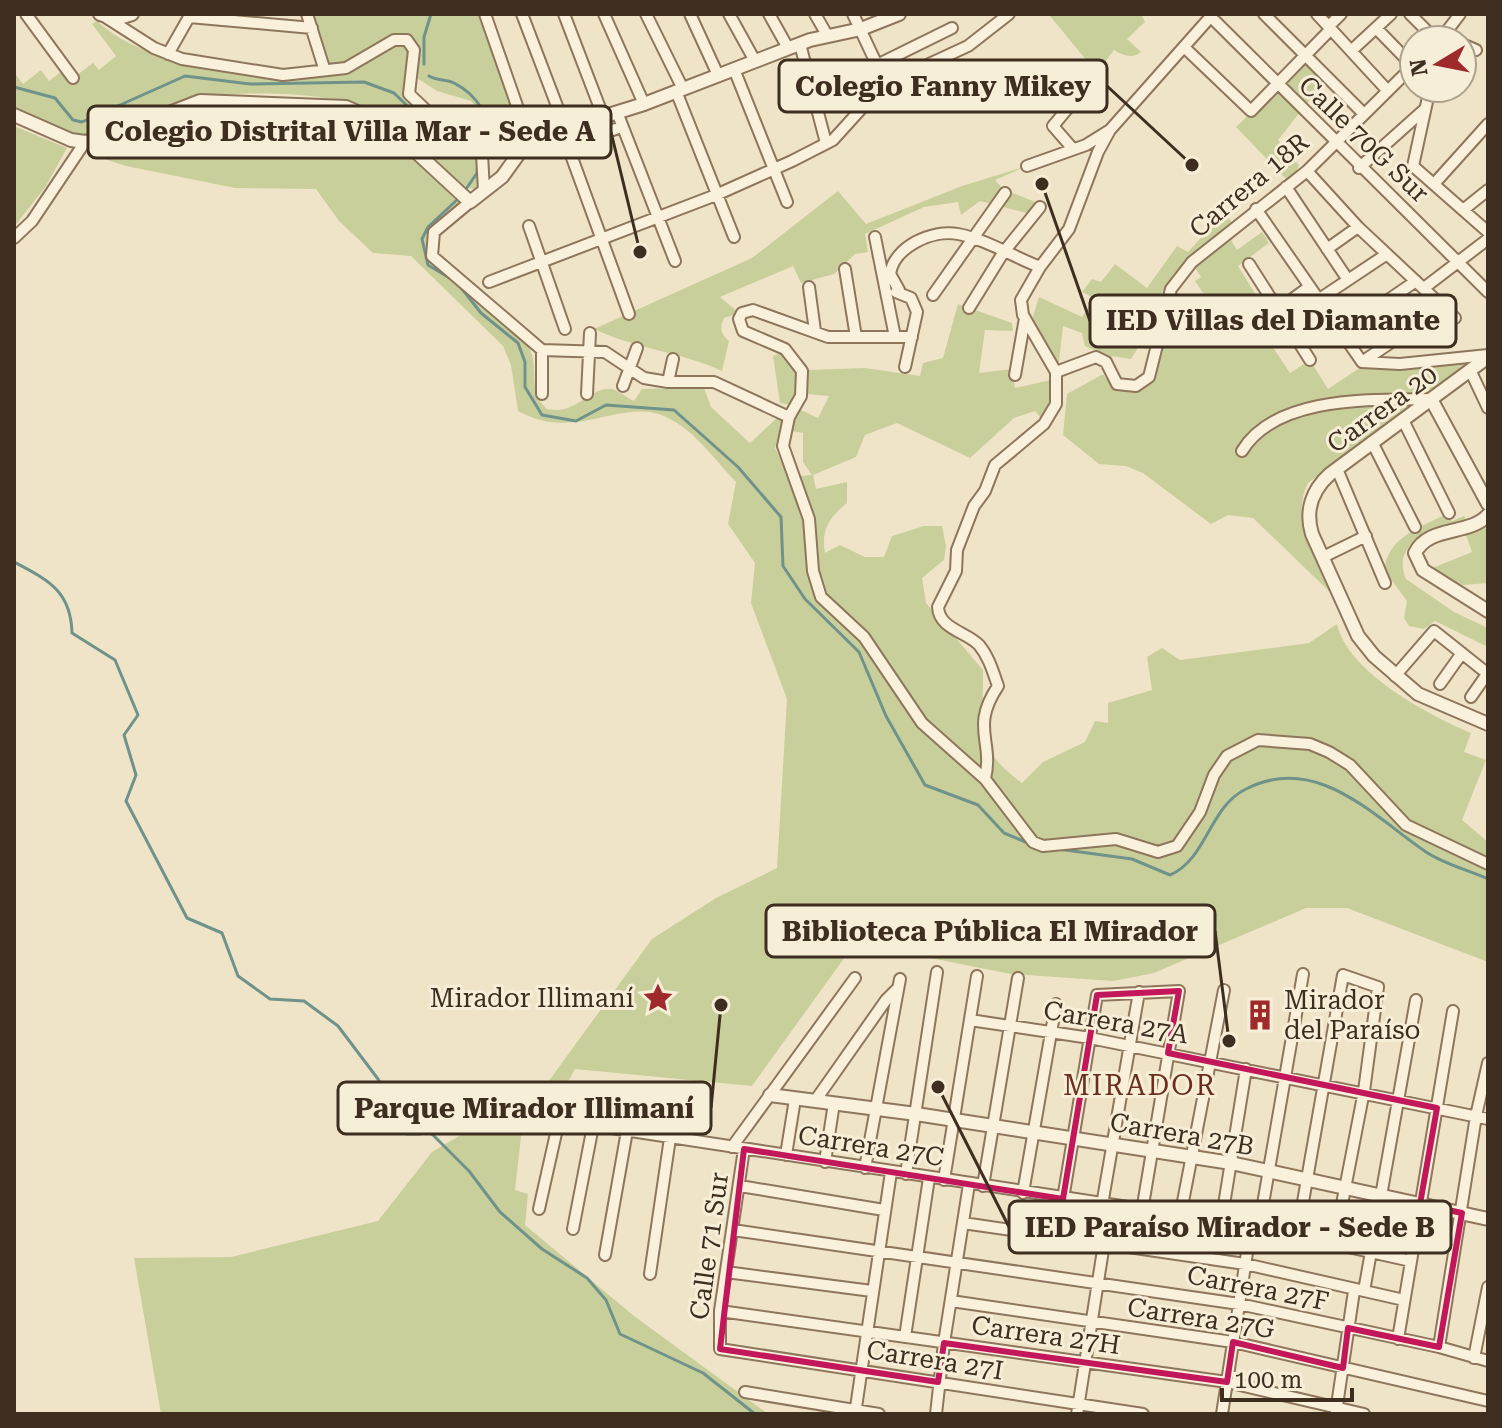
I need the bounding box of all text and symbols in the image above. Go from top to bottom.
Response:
north arrow [1398,24,1478,104]
text: N [1405,57,1433,78]
callout: Colegio Fanny Mikey [779,60,1107,112]
text: Colegio Fanny Mikey [795,70,1091,103]
street label: Calle 70G Sur [1293,70,1435,209]
callout: Colegio Distrital Villa Mar - Sede A [88,106,611,158]
text: Colegio Distrital Villa Mar - Sede A [104,115,596,148]
street label: Carrera 18R [1183,126,1315,244]
callout: IED Villas del Diamante [1090,295,1456,347]
text: IED Villas del Diamante [1106,304,1440,337]
street label: Carrera 20 [1321,359,1443,459]
callout: Biblioteca Pública El Mirador [766,905,1215,957]
text: Biblioteca Pública El Mirador [782,915,1198,948]
place icon: Mirador Illimaní [641,981,675,1015]
place label: Mirador Illimaní [430,983,634,1013]
place label: Mirador del Paraíso [1284,985,1421,1045]
street label: Carrera 27A [1041,995,1191,1049]
building icon: Mirador del Paraíso [1243,998,1277,1032]
district label: MIRADOR [1063,1069,1217,1102]
callout: Parque Mirador Illimaní [338,1082,711,1134]
text: Parque Mirador Illimaní [354,1092,694,1125]
street label: Carrera 27B [1108,1107,1256,1161]
street label: Carrera 27C [796,1120,946,1172]
street label: Calle 71 Sur [684,1170,734,1322]
callout: IED Paraíso Mirador - Sede B [1009,1201,1451,1253]
text: IED Paraíso Mirador - Sede B [1025,1211,1435,1244]
street label: Carrera 27F [1184,1260,1332,1316]
street label: Carrera 27G [1125,1292,1277,1344]
street label: Carrera 27H [970,1310,1122,1360]
street label: Carrera 27I [864,1334,1006,1386]
scale bar [1222,1352,1352,1402]
text: 100 m [1234,1366,1302,1394]

